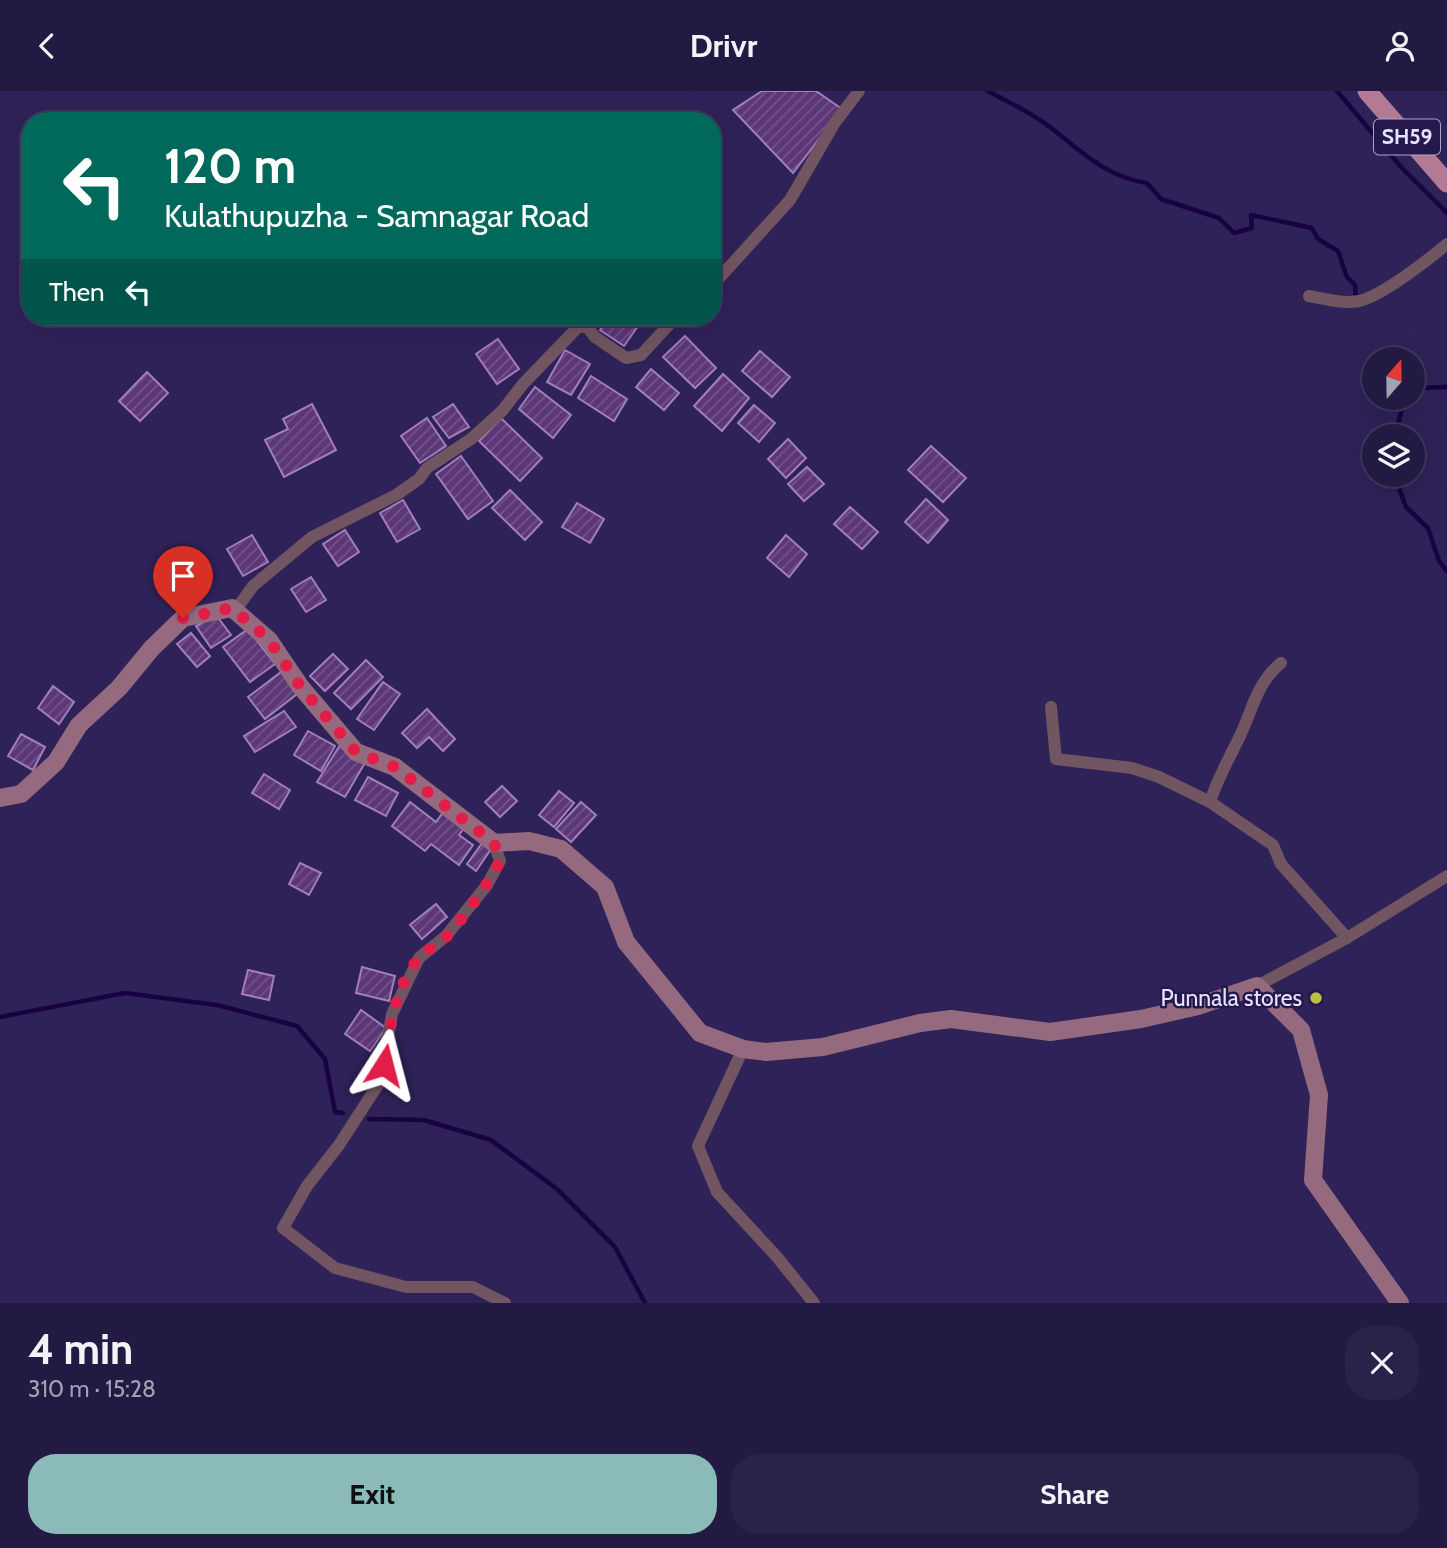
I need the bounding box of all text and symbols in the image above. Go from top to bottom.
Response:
text: Drivr [690,26,757,65]
icon: back [28,27,66,65]
icon: person [1381,27,1419,65]
road number: SH59 [1374,119,1440,155]
text: 120 m [164,136,296,195]
icon: left [49,140,140,231]
text: Kulathupuzha - Samnagar Road [164,196,589,235]
icon: left [119,273,157,311]
text: Then [49,276,105,308]
north arrow [1362,347,1424,409]
map controls [1362,347,1425,487]
button: layers [1362,424,1425,487]
pin [153,546,213,618]
icon: arrive [164,557,202,595]
place label: Punnala stores [1160,984,1302,1012]
marker: Punnala stores [1308,990,1324,1006]
position arrow [347,1028,421,1102]
text: 4 min [28,1323,133,1375]
button: close [1345,1326,1419,1400]
text: 310 m · 15:28 [28,1375,156,1403]
button: Exit [28,1454,717,1534]
button: Share [731,1454,1419,1534]

